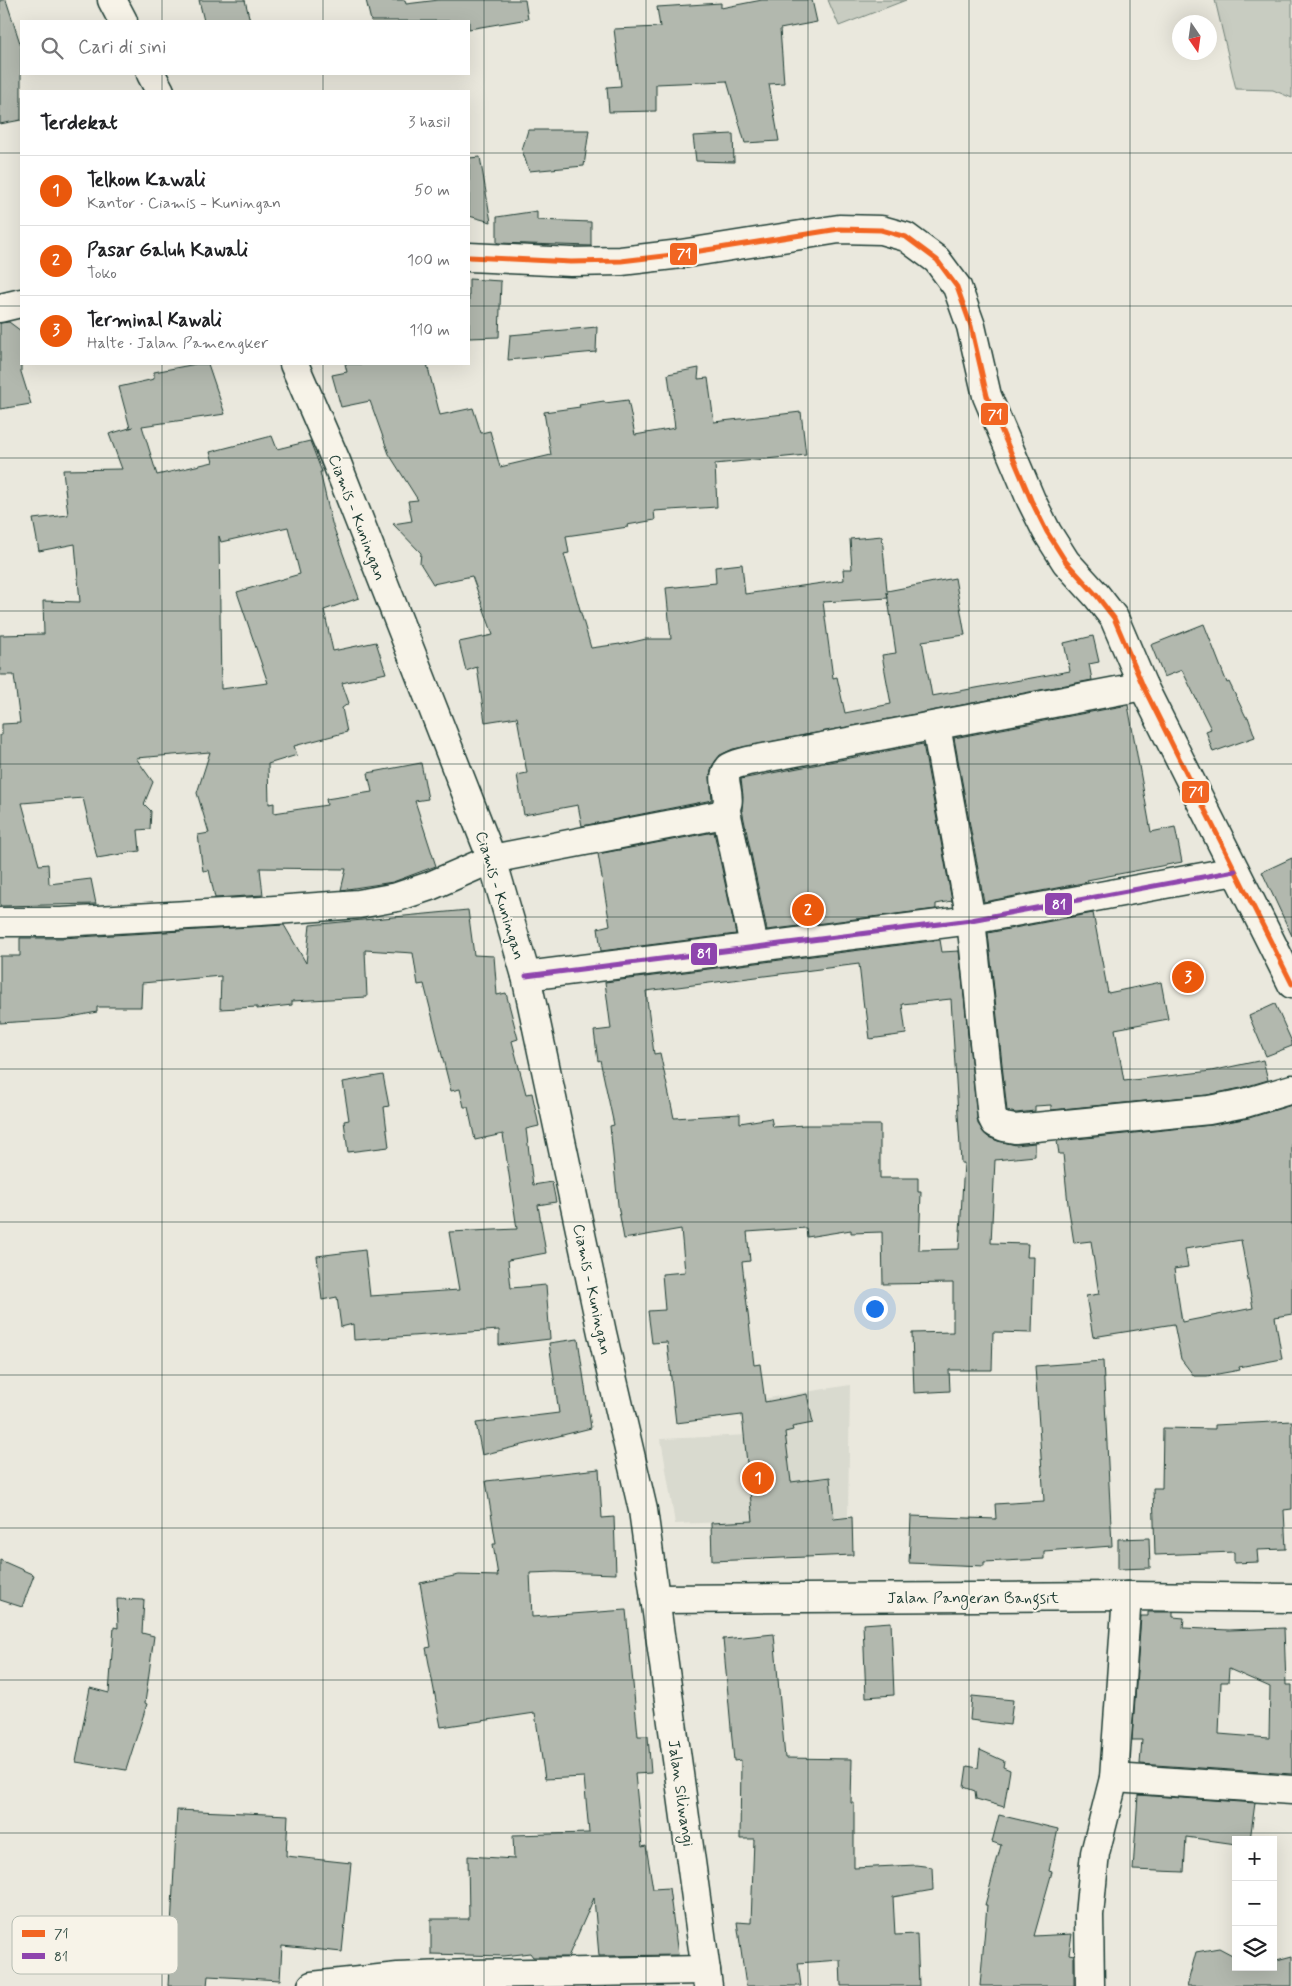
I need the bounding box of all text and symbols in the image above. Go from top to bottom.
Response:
north arrow [1172,15,1217,60]
search box [20,20,470,75]
icon: search [38,34,66,62]
text: Cari di sini [78,35,166,60]
text: Terdekat [40,109,118,137]
text: 3 hasil [408,112,450,133]
text: Telkom Kawali [87,168,206,193]
text: 1 [52,180,60,201]
text: 50 m [414,180,450,201]
text: Kantor · Ciamis - Kuningan [87,193,281,214]
text: Pasar Galuh Kawali [87,238,248,263]
line badge: 71 [669,242,698,266]
text: 71 [677,245,691,263]
text: 2 [52,250,60,271]
text: 100 m [407,250,450,271]
text: Toko [87,263,117,284]
text: Terminal Kawali [87,308,222,333]
text: 3 [52,320,60,341]
text: 110 m [409,320,450,341]
text: Halte · Jalan Pamengker [87,333,268,354]
line badge: 71 [980,402,1009,426]
text: 71 [988,406,1002,424]
street label: Ciamis - Kuningan [323,451,390,584]
line badge: 71 [1181,780,1210,804]
text: 71 [1189,783,1203,801]
street label: Ciamis - Kuningan [470,829,529,962]
pin: 2 [792,891,824,929]
line badge: 81 [1044,892,1073,916]
text: 81 [1052,896,1066,914]
line badge: 81 [690,942,718,966]
text: 81 [697,945,711,963]
pin: 3 [1172,958,1204,996]
street label: Ciamis - Kuningan [567,1222,616,1357]
your location [862,1296,888,1322]
pin: 1 [742,1459,774,1497]
street label: Jalan Pangeran Bangsit [887,1588,1060,1610]
street label: Jalan Siliwangi [662,1738,698,1848]
map controls [1232,1836,1277,1971]
button: + [1232,1836,1277,1881]
button: − [1232,1881,1277,1926]
legend [12,1916,178,1974]
text: 71 [54,1925,69,1943]
button: layers [1232,1926,1277,1971]
text: 81 [54,1948,68,1966]

